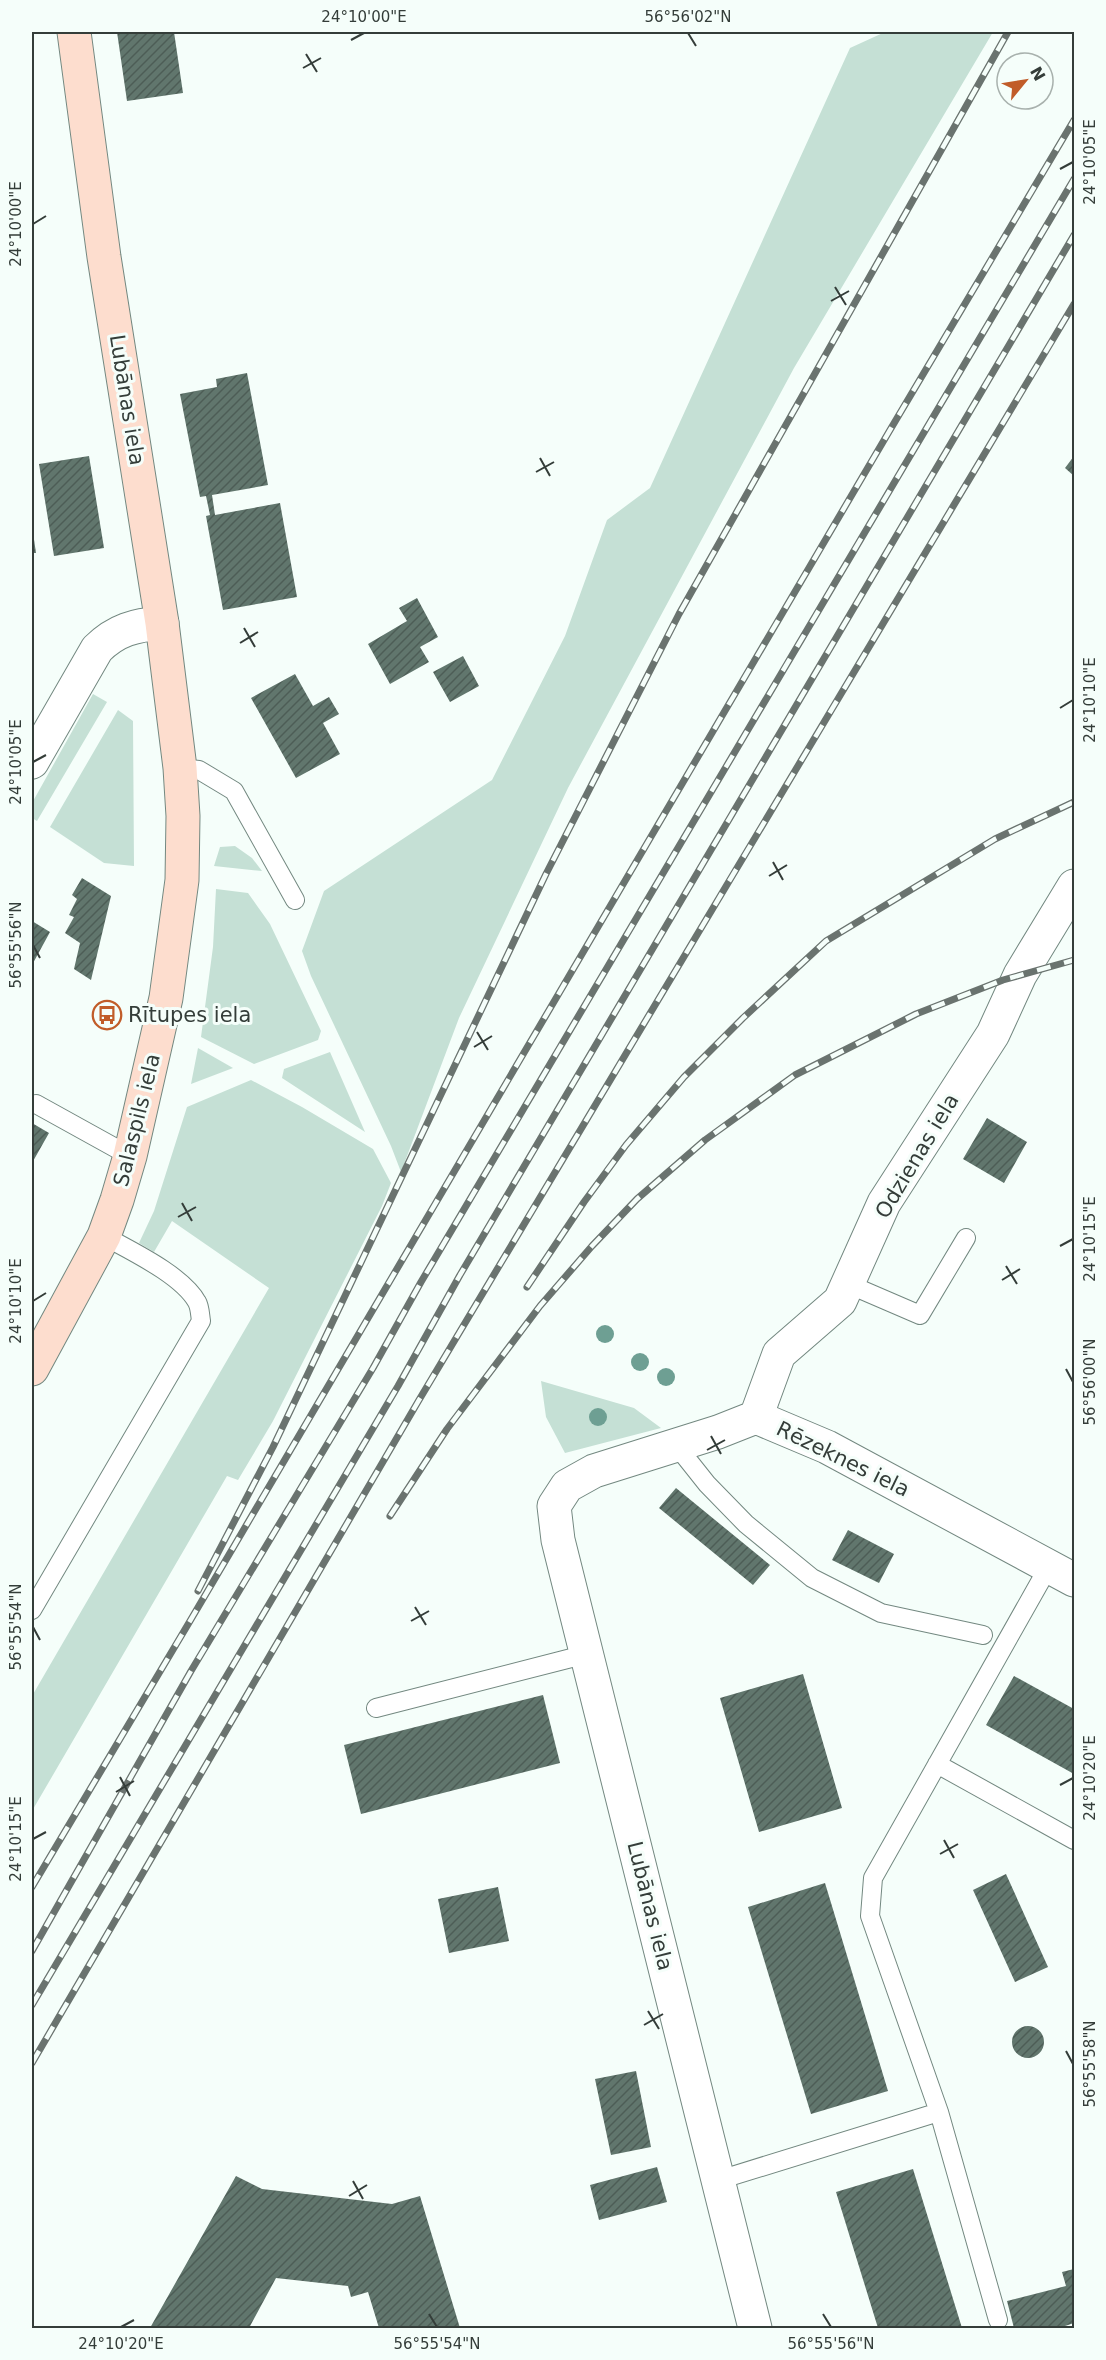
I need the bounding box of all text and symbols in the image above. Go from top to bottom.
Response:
text: 24°10'00"E [321,8,407,26]
text: 56°56'02"N [644,8,732,26]
north arrow [995,51,1055,111]
text: N [1026,63,1049,84]
text: 24°10'05"E [1081,119,1099,205]
text: 24°10'00"E [7,181,25,267]
street label: Lubānas iela [105,333,149,467]
text: 24°10'10"E [1081,657,1099,743]
text: 24°10'05"E [7,719,25,805]
text: 56°55'56"N [7,901,25,989]
bus stop icon: Rītupes iela [91,999,123,1031]
place label: Rītupes iela [128,1003,251,1027]
street label: Salaspils iela [109,1051,165,1189]
street label: Odzienas iela [870,1089,964,1223]
text: 24°10'15"E [1081,1196,1099,1282]
text: 24°10'10"E [7,1258,25,1344]
text: 56°56'00"N [1081,1338,1099,1426]
street label: Rēzeknes iela [773,1416,913,1502]
text: 56°55'54"N [7,1583,25,1671]
text: 24°10'20"E [1081,1735,1099,1821]
text: 24°10'15"E [7,1796,25,1882]
street label: Lubānas iela [622,1839,678,1973]
text: 56°55'58"N [1081,2020,1099,2108]
text: 24°10'20"E [78,2335,164,2353]
text: 56°55'54"N [393,2335,481,2353]
text: 56°55'56"N [787,2335,875,2353]

